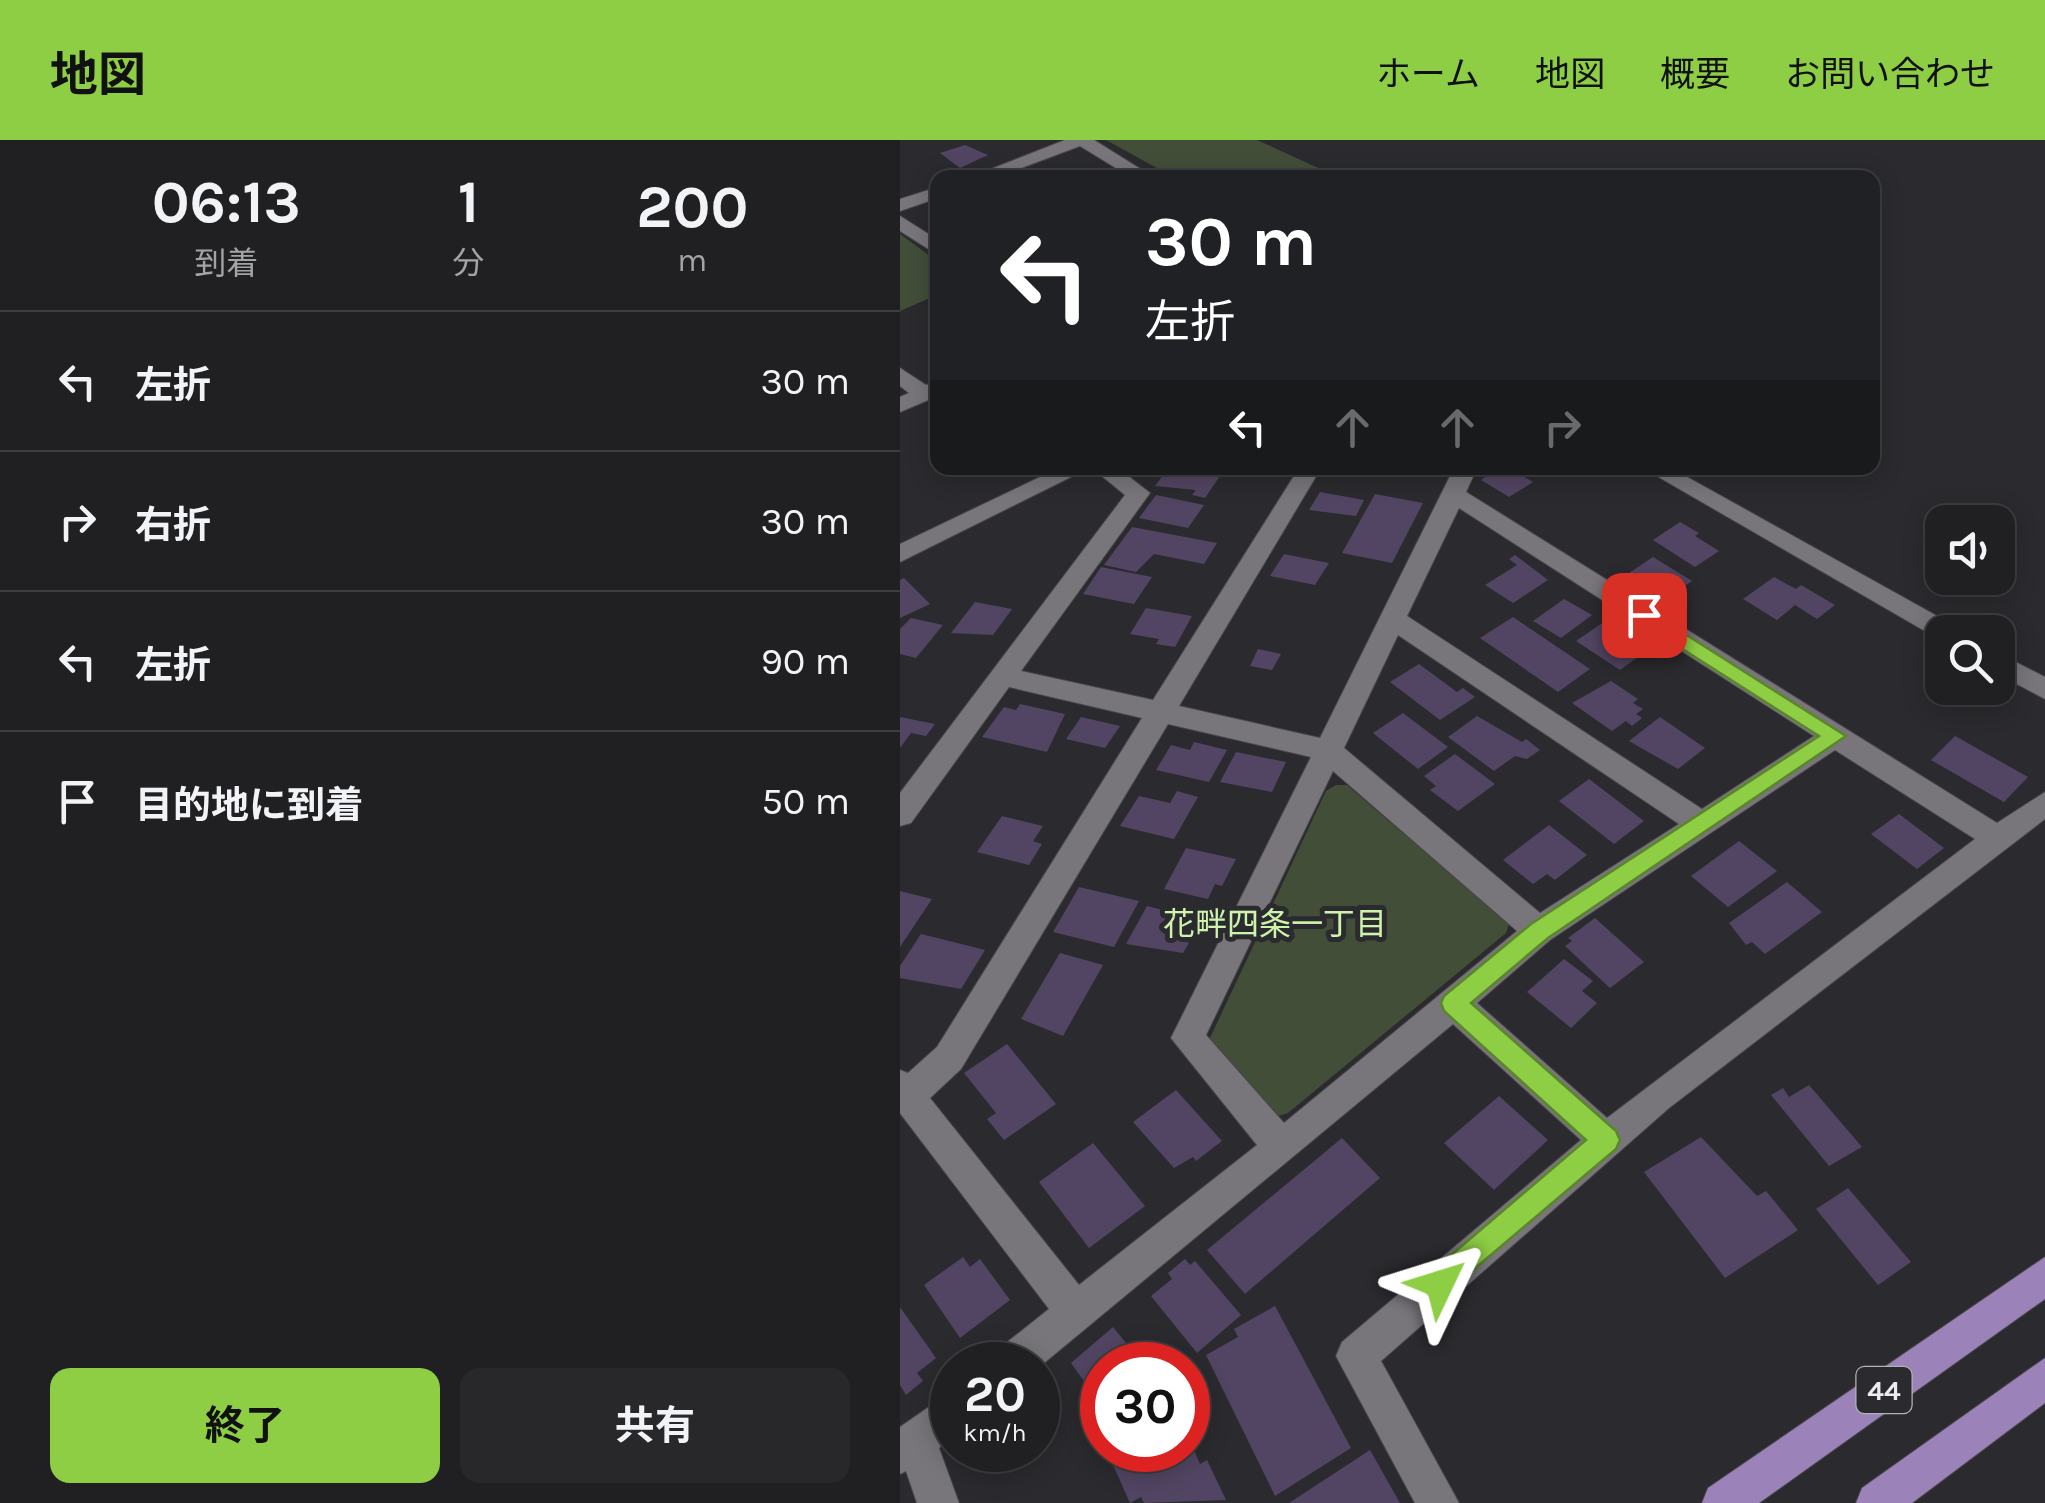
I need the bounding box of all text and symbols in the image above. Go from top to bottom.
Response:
text: 地図 [50,47,146,103]
text: ホーム [1376,54,1480,95]
text: 地図 [1535,54,1605,95]
text: 概要 [1660,54,1730,95]
text: お問い合わせ [1785,54,1995,95]
text: 06:13 [152,167,301,237]
text: 1 [458,167,479,237]
text: 200 [636,172,748,242]
text: 30 m [1145,201,1317,283]
icon: left [980,210,1110,340]
text: m [677,242,707,279]
text: 到着 [194,245,258,282]
text: 分 [453,245,485,282]
text: 左折 [1145,296,1235,348]
icon: left [50,354,105,409]
text: 30 m [760,359,850,404]
text: 左折 [135,363,211,408]
icon: left [1220,400,1275,455]
icon: ahead [1325,400,1380,455]
icon: ahead [1430,400,1485,455]
icon: right [1535,400,1590,455]
icon: right [50,494,105,549]
text: 30 m [760,499,850,544]
text: 右折 [135,503,211,548]
map controls [1925,505,2015,705]
button: sound [1925,505,2015,595]
pin [1602,573,1687,658]
icon: arrive [1617,588,1672,643]
button: search [1925,615,2015,705]
icon: left [50,634,105,689]
text: 90 m [761,639,850,684]
text: 左折 [135,643,211,688]
icon: arrive [50,774,105,829]
text: 50 m [761,779,850,824]
text: 目的地に到着 [135,783,363,828]
district label: 花畔四条一丁目 [1163,906,1387,943]
position arrow [1388,1232,1492,1336]
speed limit sign: 30 [1080,1342,1210,1472]
text: 20 [964,1365,1026,1424]
road number: 44 [1856,1367,1912,1413]
button: 終了 [50,1368,440,1483]
button: 共有 [460,1368,850,1483]
text: km/h [963,1418,1027,1447]

